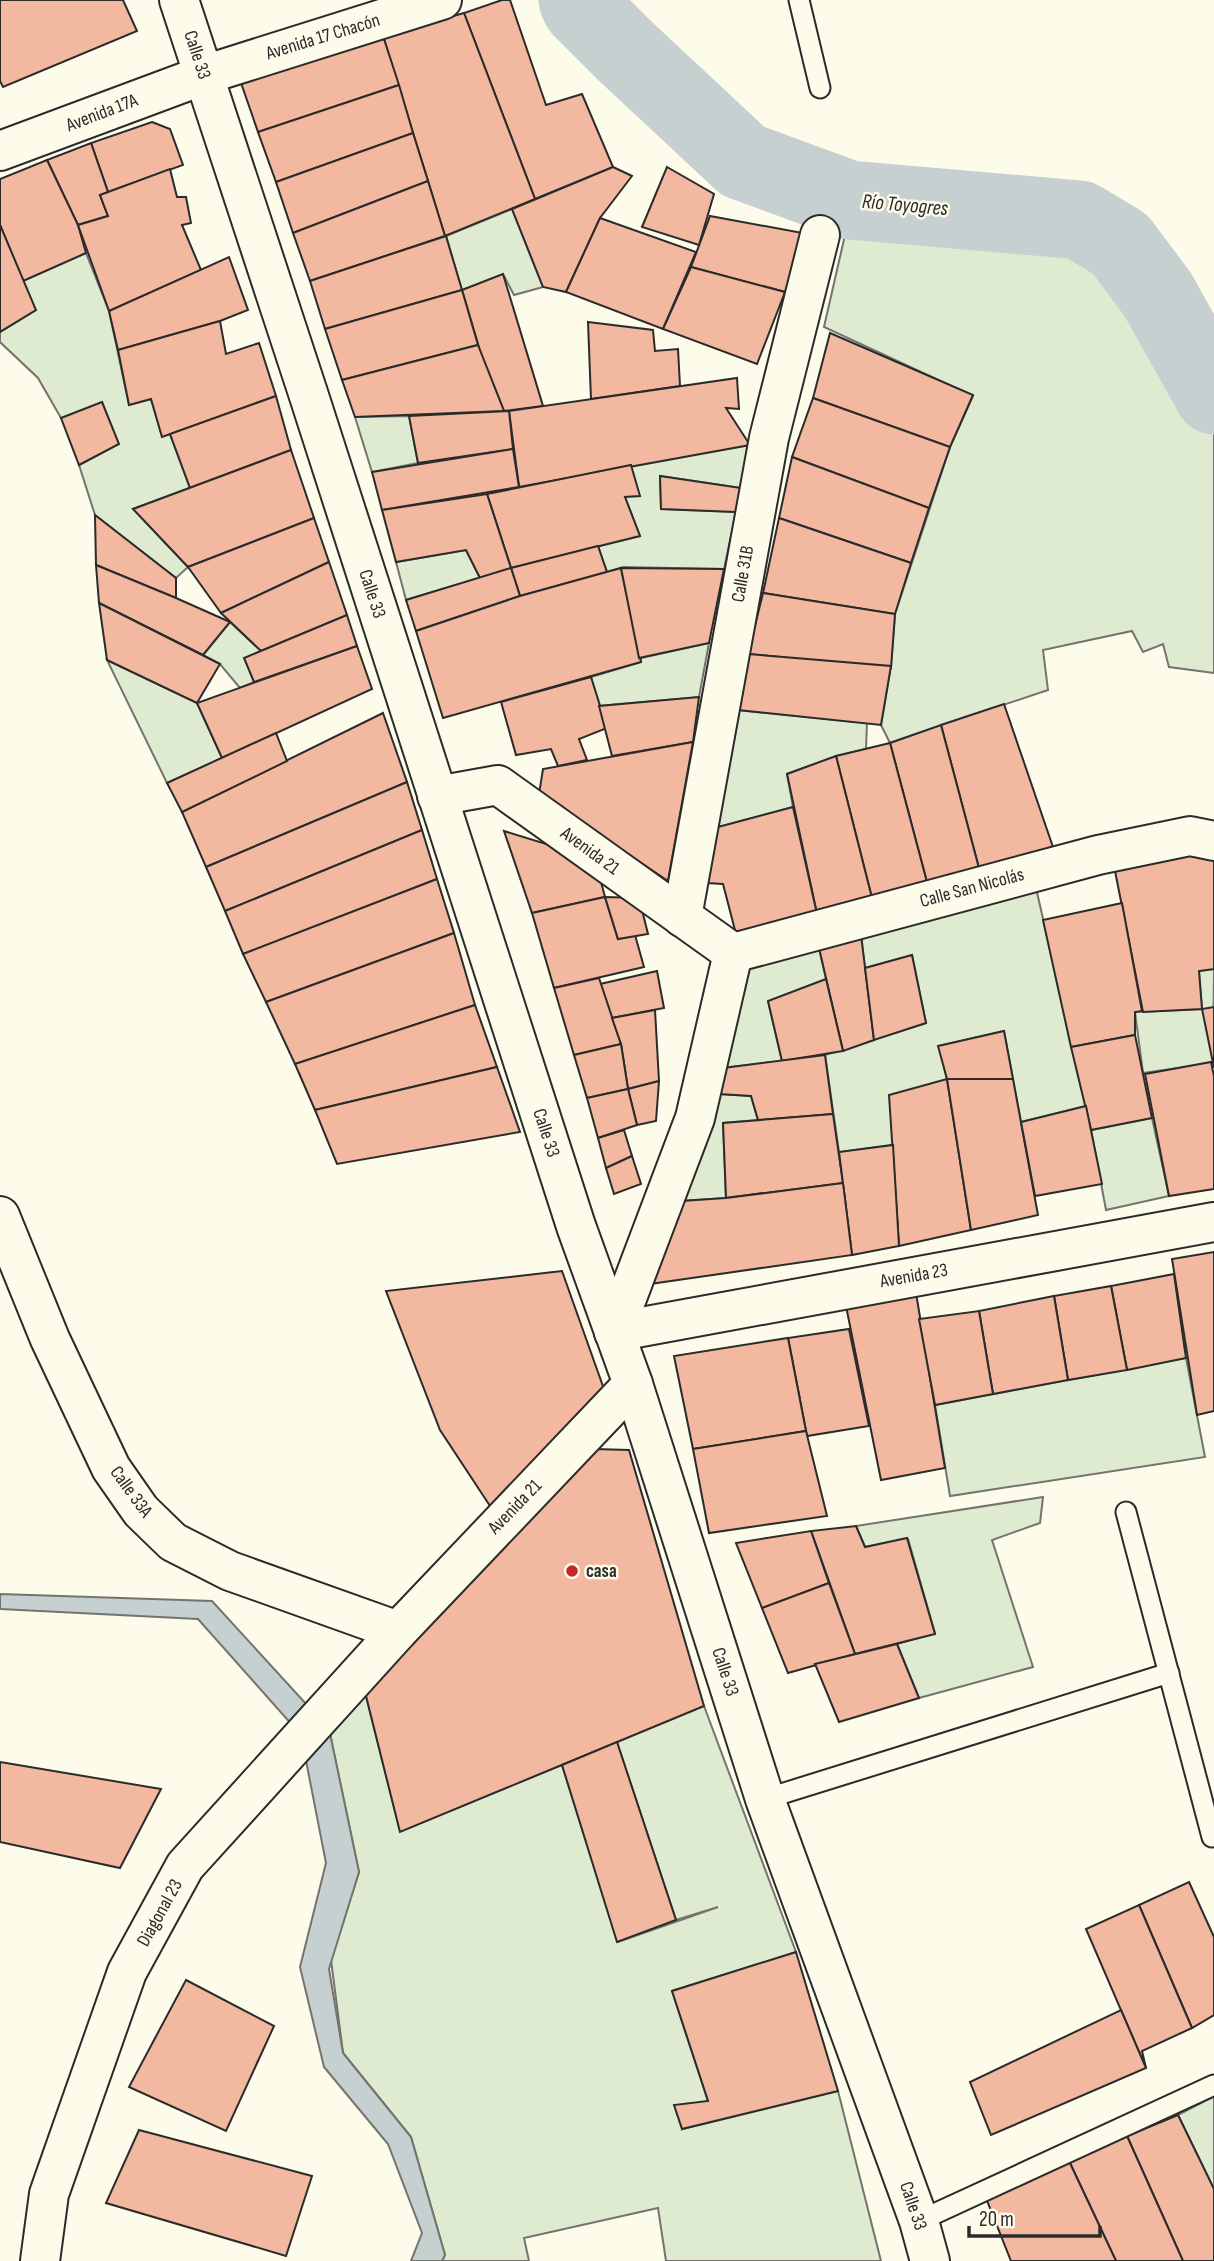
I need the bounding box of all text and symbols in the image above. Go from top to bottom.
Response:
street label: Avenida 17 Chacón [262,9,383,66]
street label: Calle 33 [178,28,216,82]
street label: Avenida 17A [62,89,142,137]
water label: Río Toyogres [861,189,950,221]
street label: Calle 31B [727,544,759,604]
street label: Calle 33 [353,567,391,621]
street label: Avenida 21 [555,821,624,880]
street label: Calle San Nicolás [917,863,1027,913]
street label: Calle 33 [527,1106,565,1160]
street label: Avenida 23 [877,1259,950,1293]
street label: Calle 33A [105,1462,158,1523]
street label: Avenida 21 [483,1475,547,1540]
place label: casa [586,1560,617,1583]
marker: casa [564,1563,580,1579]
street label: Calle 33 [706,1645,744,1699]
street label: Diagonal 23 [132,1875,188,1951]
street label: Calle 33 [894,2179,932,2233]
scale bar [969,2194,1100,2238]
text: 20 m [979,2207,1014,2232]

